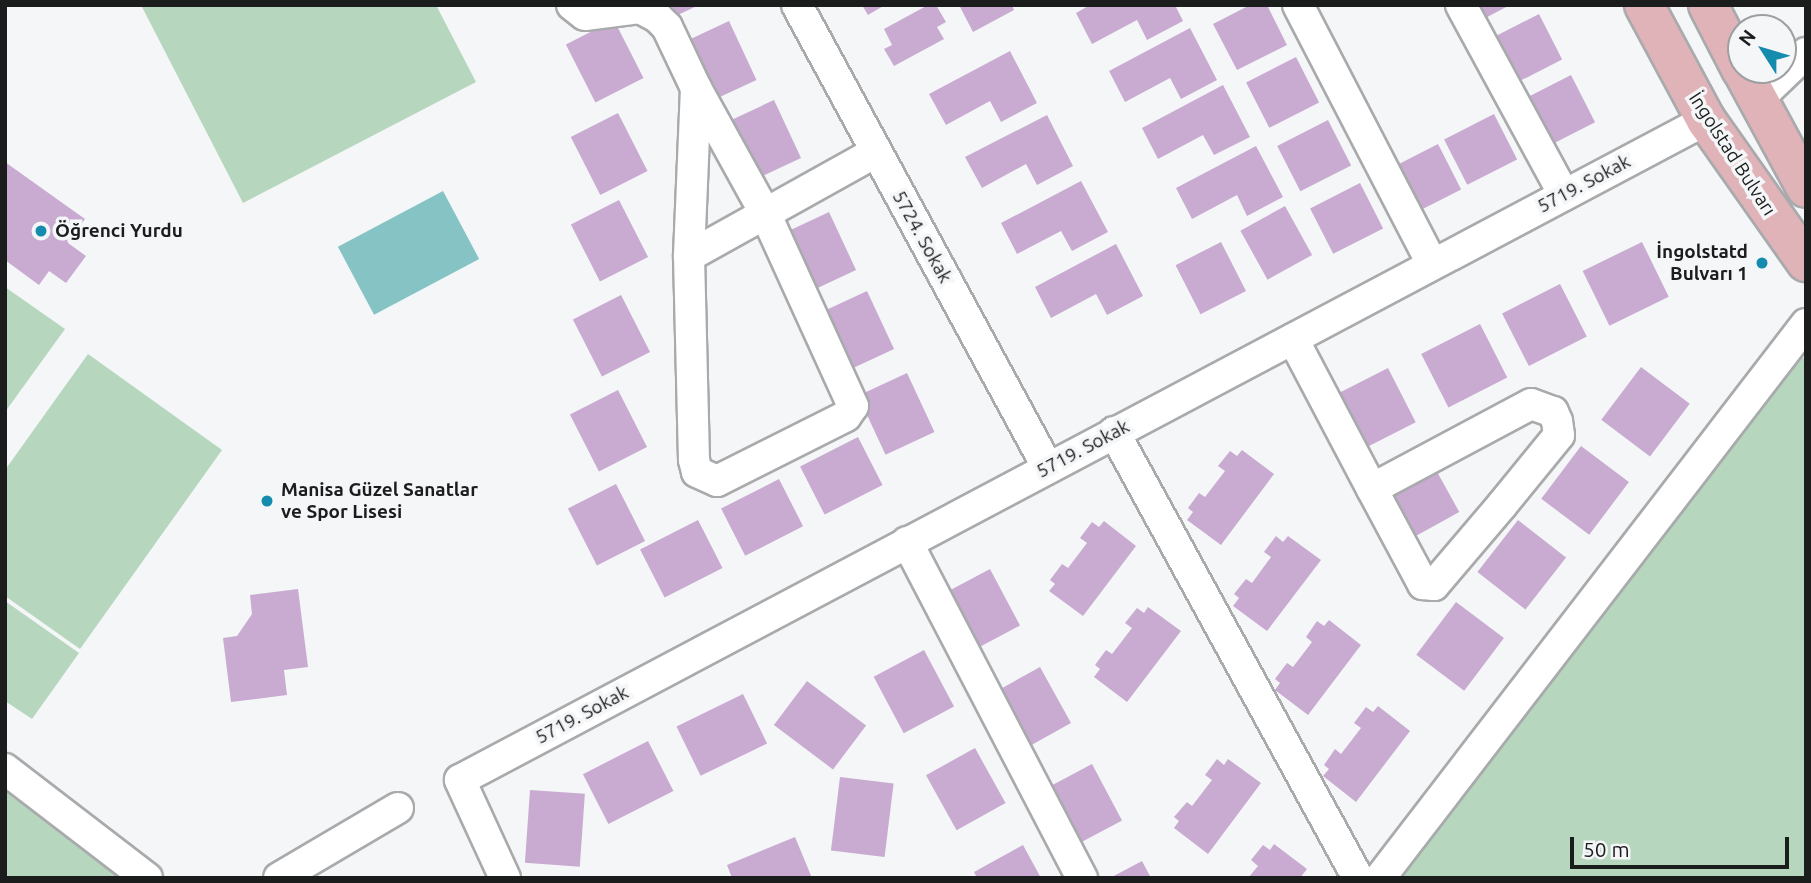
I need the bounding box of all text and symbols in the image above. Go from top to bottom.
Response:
north arrow [1727,14,1797,84]
text: N [1734,25,1760,50]
street label: İngolstad Bulvarı [1684,88,1780,220]
street label: 5719. Sokak [1534,150,1634,218]
street label: 5724. Sokak [887,187,957,287]
place label: Öğrenci Yurdu [55,220,183,242]
marker: Öğrenci Yurdu [33,223,49,239]
place label: İngolstatd Bulvarı 1 [1656,241,1748,285]
marker: İngolstatd Bulvarı 1 [1754,255,1770,271]
street label: 5719. Sokak [1033,415,1133,483]
place label: Manisa Güzel Sanatlar ve Spor Lisesi [281,479,478,523]
marker: Manisa Güzel Sanatlar ve Spor Lisesi [259,493,275,509]
street label: 5719. Sokak [532,681,632,749]
scale bar [1573,824,1792,868]
text: 50 m [1583,837,1630,861]

